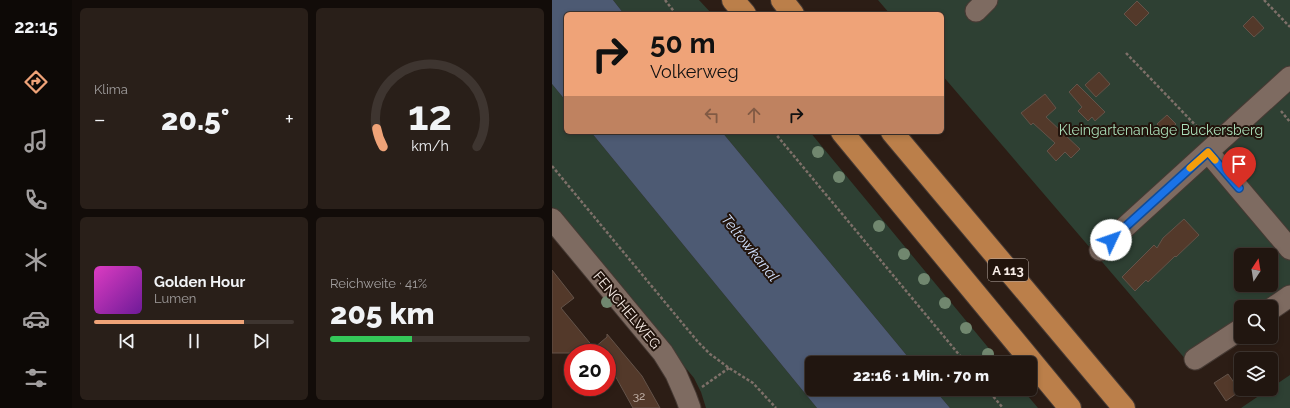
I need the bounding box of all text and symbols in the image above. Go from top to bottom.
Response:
text: 22:15 [14,16,58,37]
text: 50 m [650,27,716,60]
icon: right [584,28,636,80]
text: Volkerweg [650,61,739,82]
icon: directions [22,68,50,96]
text: Klima [94,82,128,97]
text: 12 [408,90,452,139]
text: 20.5° [161,102,230,137]
icon: left [701,104,723,126]
icon: ahead [743,104,765,126]
icon: right [785,104,807,126]
text: − [94,106,106,132]
text: + [285,106,294,132]
park label: Kleingartenanlage Buckersberg [1059,122,1263,138]
icon: music [22,127,50,155]
text: km/h [411,137,449,153]
pin [1222,147,1256,188]
icon: arrive [1228,153,1250,175]
icon: phone [22,186,50,214]
water label: Teltowkanal [717,211,783,285]
position arrow [1090,219,1132,261]
icon: climate [22,246,50,274]
north arrow [1234,248,1278,292]
map controls [1234,248,1278,396]
road number: A 113 [988,259,1028,281]
street label: FENCHELWEG [590,268,664,352]
text: Golden Hour [154,273,245,291]
text: Reichweite · 41% [330,276,427,291]
text: Lumen [154,291,196,306]
text: 205 km [330,296,435,331]
button: search [1234,300,1278,344]
icon: car [22,305,50,333]
icon: previous [116,330,138,352]
icon: pause [183,330,205,352]
icon: next [250,330,272,352]
speed limit sign: 20 [564,344,616,396]
button: layers [1234,352,1278,396]
icon: filters [22,364,50,392]
text: 22:16 · 1 Min. · 70 m [853,367,989,385]
house number: 32 [633,389,645,403]

